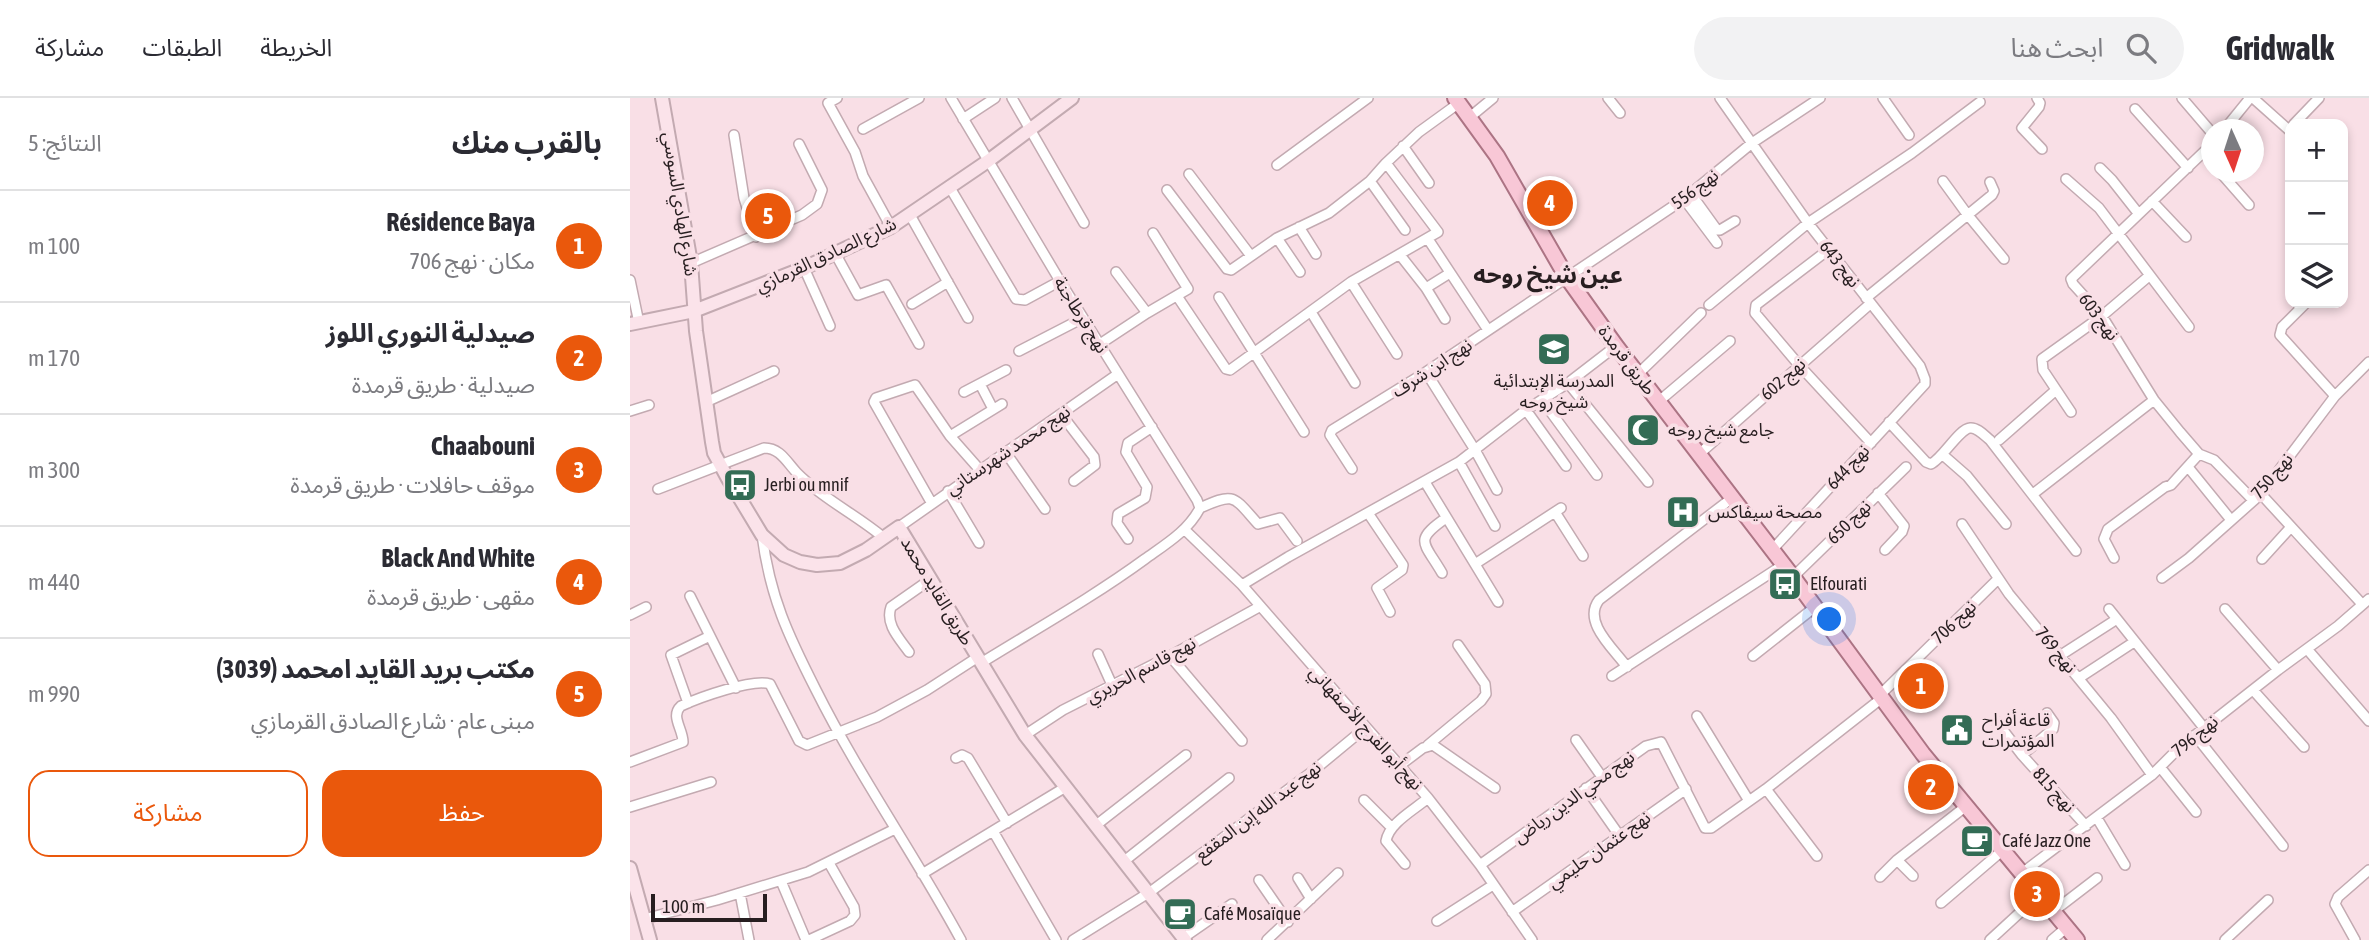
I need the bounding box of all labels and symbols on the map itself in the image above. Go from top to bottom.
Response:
north arrow [2201,119,2264,182]
street label: شارع الهادي السوسي [655,130,702,278]
street label: نهج 556 [1667,164,1724,215]
pin: 4 [1527,177,1573,229]
pin: 5 [745,190,791,242]
street label: شارع الصادق القرمازي [752,213,901,300]
street label: نهج 643 [1813,236,1865,293]
district label: عين شيخ روحه [1473,261,1623,293]
street label: نهج قرطاجنة [1047,273,1113,358]
street label: نهج 603 [2073,289,2124,346]
street label: طريق قرمدة [1594,321,1660,399]
school or university icon: المدرسة الإبتدائية شيخ روحه [1535,330,1573,368]
street label: نهج ابن شرف [1388,334,1477,404]
street label: نهج 602 [1756,353,1812,407]
place label: المدرسة الإبتدائية شيخ روحه [1494,370,1614,415]
street label: نهج محمد شهرستاني [942,400,1076,502]
mosque icon: جامع شيخ روحه [1624,411,1662,449]
place label: جامع شيخ روحه [1668,419,1774,444]
street label: نهج 644 [1822,440,1876,495]
street label: نهج 750 [2246,448,2299,505]
bus stop icon: Jerbi ou mnif [721,466,759,504]
place label: Jerbi ou mnif [764,474,849,495]
hospital icon: مصحة سيفاكس [1664,493,1702,531]
street label: نهج 650 [1822,495,1877,550]
place label: مصحة سيفاكس [1708,501,1822,523]
street label: طريق القايد محمد [896,533,978,649]
bus stop icon: Elfourati [1766,565,1804,603]
place label: Elfourati [1810,573,1867,594]
street label: نهج 706 [1927,595,1982,650]
your location [1812,602,1846,636]
street label: نهج 769 [2029,622,2082,679]
street label: نهج قاسم الحريري [1082,632,1201,710]
pin: 1 [1898,660,1944,712]
street label: نهج أبو الفرج الأصفهاني [1303,661,1428,796]
place label: قاعة أفراح المؤتمرات [1982,709,2055,752]
street label: نهج 796 [2167,710,2224,763]
public building icon: قاعة أفراح المؤتمرات [1938,711,1976,749]
street label: نهج محي الدين رياض [1509,746,1640,850]
street label: نهج عبد الله إبن المقفع [1191,756,1327,868]
pin: 2 [1908,761,1954,813]
street label: نهج 815 [2026,763,2080,819]
street label: نهج عثمان حليمي [1543,806,1656,895]
cafe icon: Café Jazz One [1958,822,1996,860]
place label: Café Jazz One [2002,830,2091,851]
pin: 3 [2014,868,2060,920]
scale bar [651,891,766,923]
cafe icon: Café Mosaïque [1161,895,1199,933]
place label: Café Mosaïque [1204,903,1301,924]

